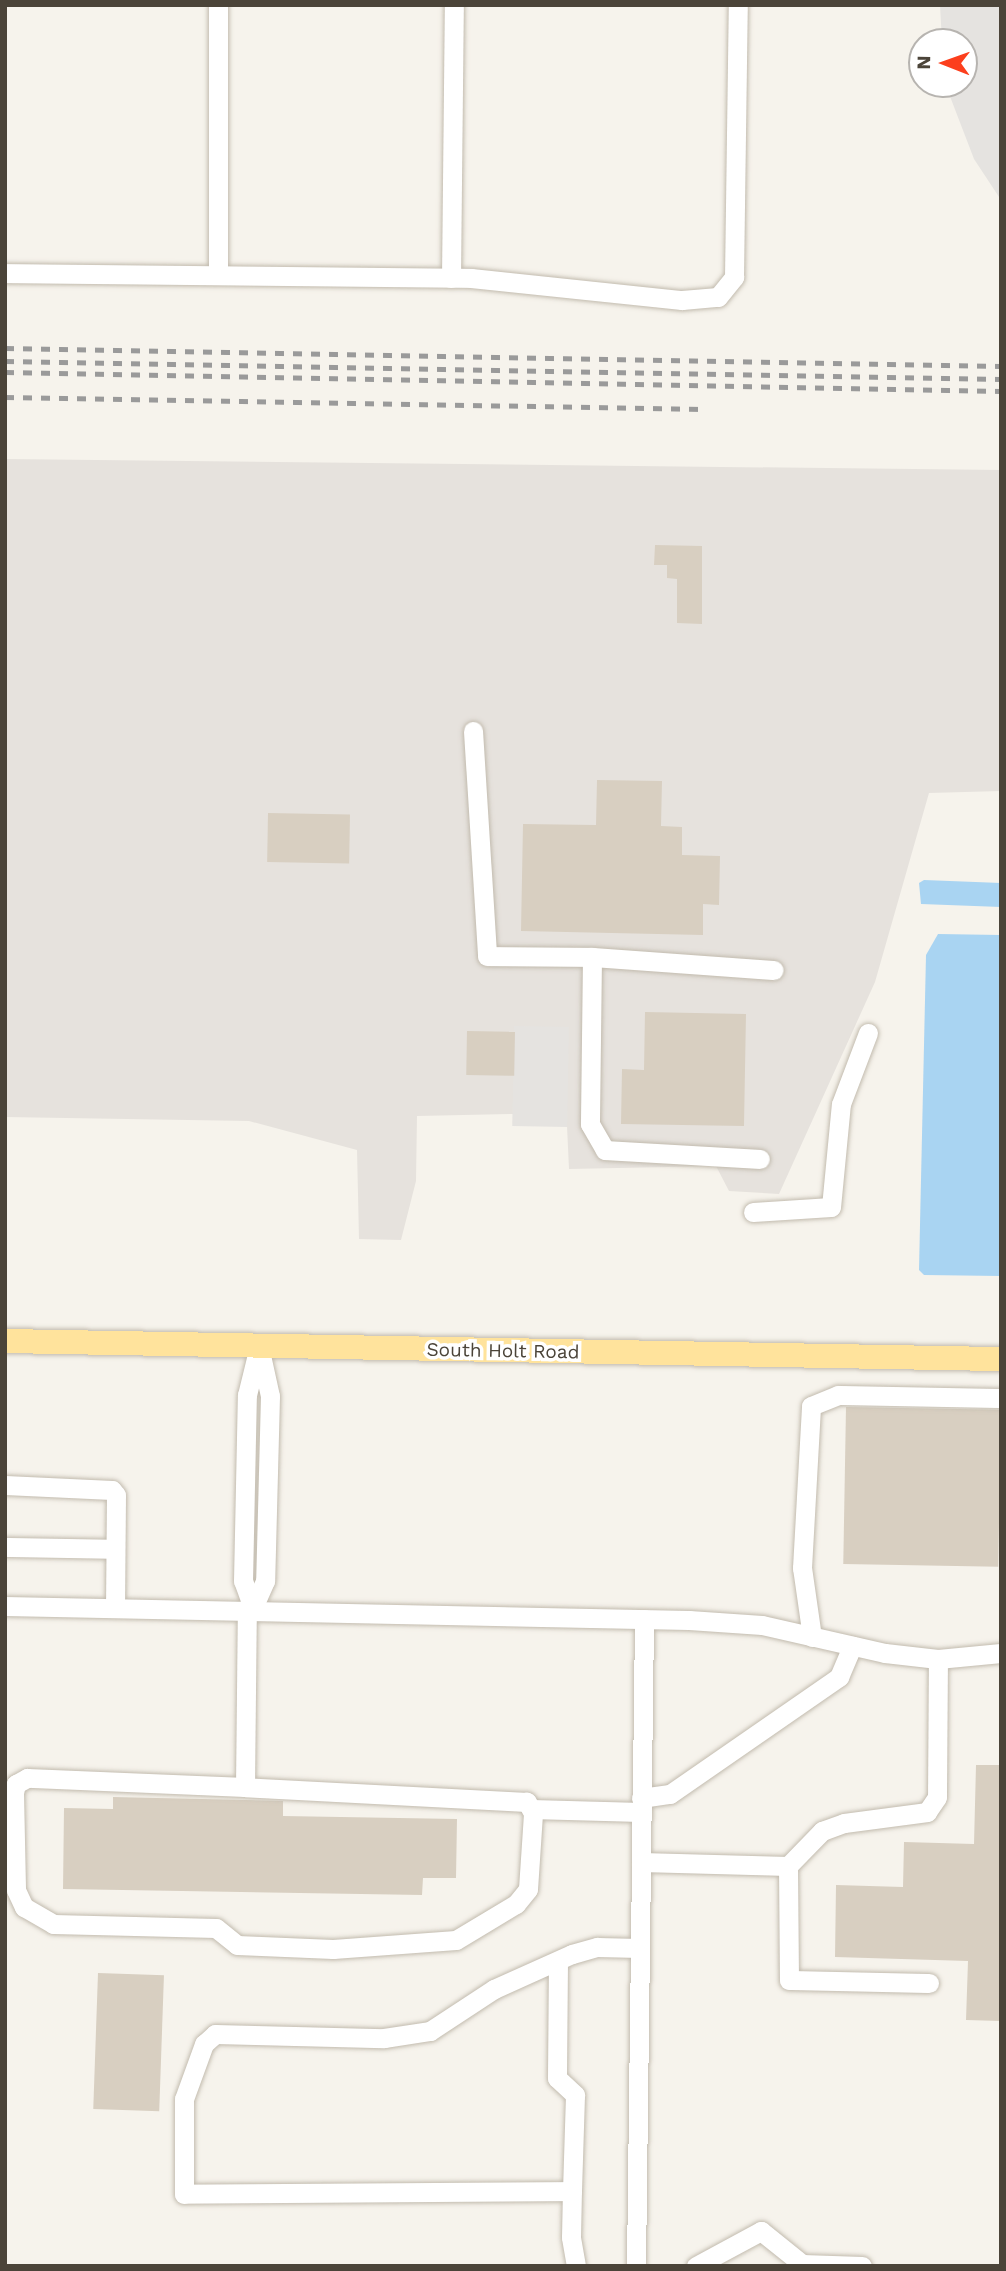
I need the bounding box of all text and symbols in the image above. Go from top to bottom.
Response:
north arrow [908,28,978,98]
text: N [912,55,935,70]
street label: South Holt Road [426,1338,580,1364]

